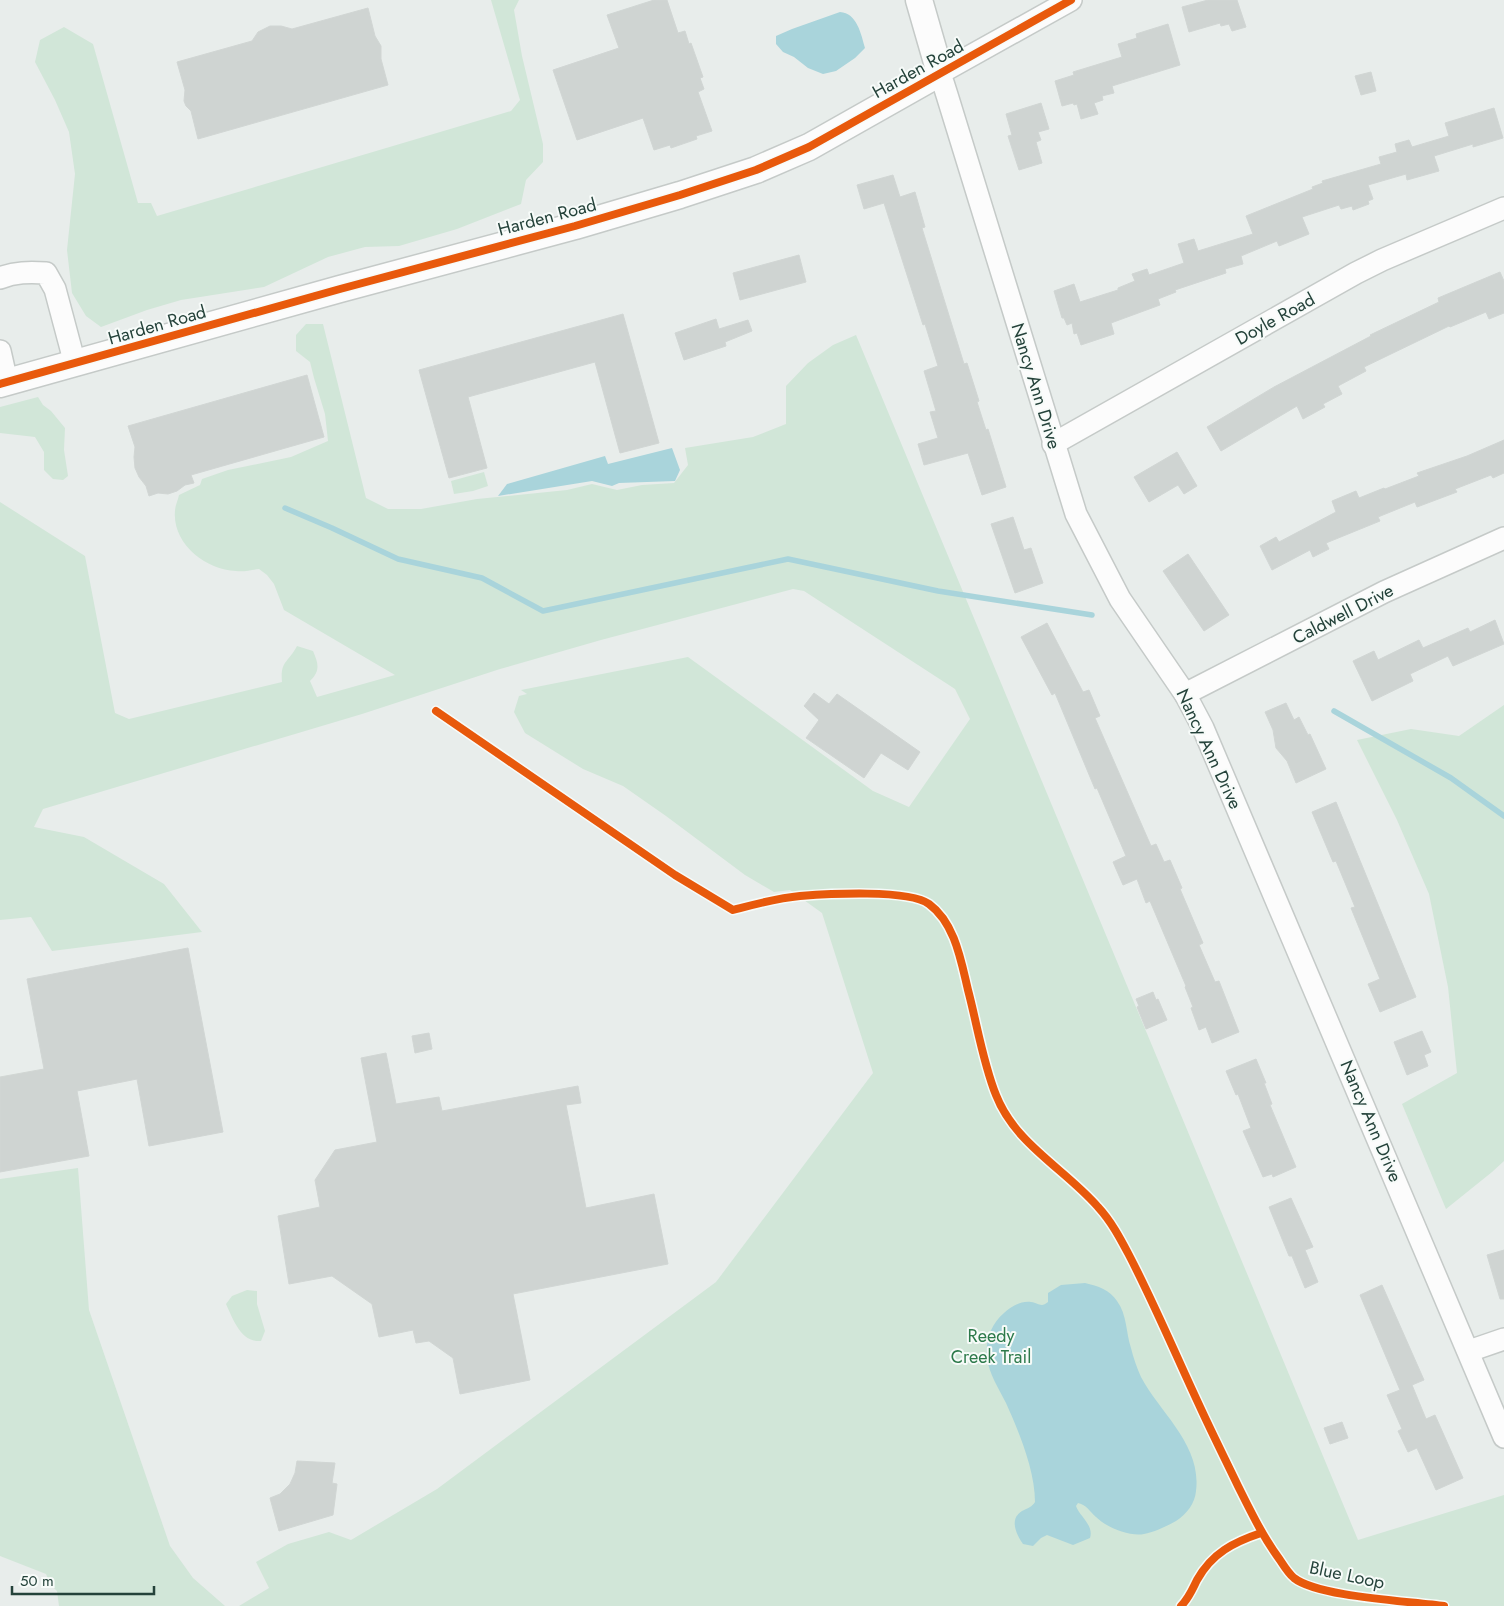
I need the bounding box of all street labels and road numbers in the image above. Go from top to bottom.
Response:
street label: Harden Road [868,33,968,105]
street label: Harden Road [495,191,599,243]
street label: Doyle Road [1230,286,1320,352]
street label: Harden Road [105,299,209,351]
street label: Nancy Ann Drive [1005,320,1067,452]
street label: Caldwell Drive [1288,577,1398,651]
street label: Nancy Ann Drive [1170,685,1248,813]
street label: Nancy Ann Drive [1334,1056,1408,1186]
street label: Blue Loop [1307,1554,1387,1596]

